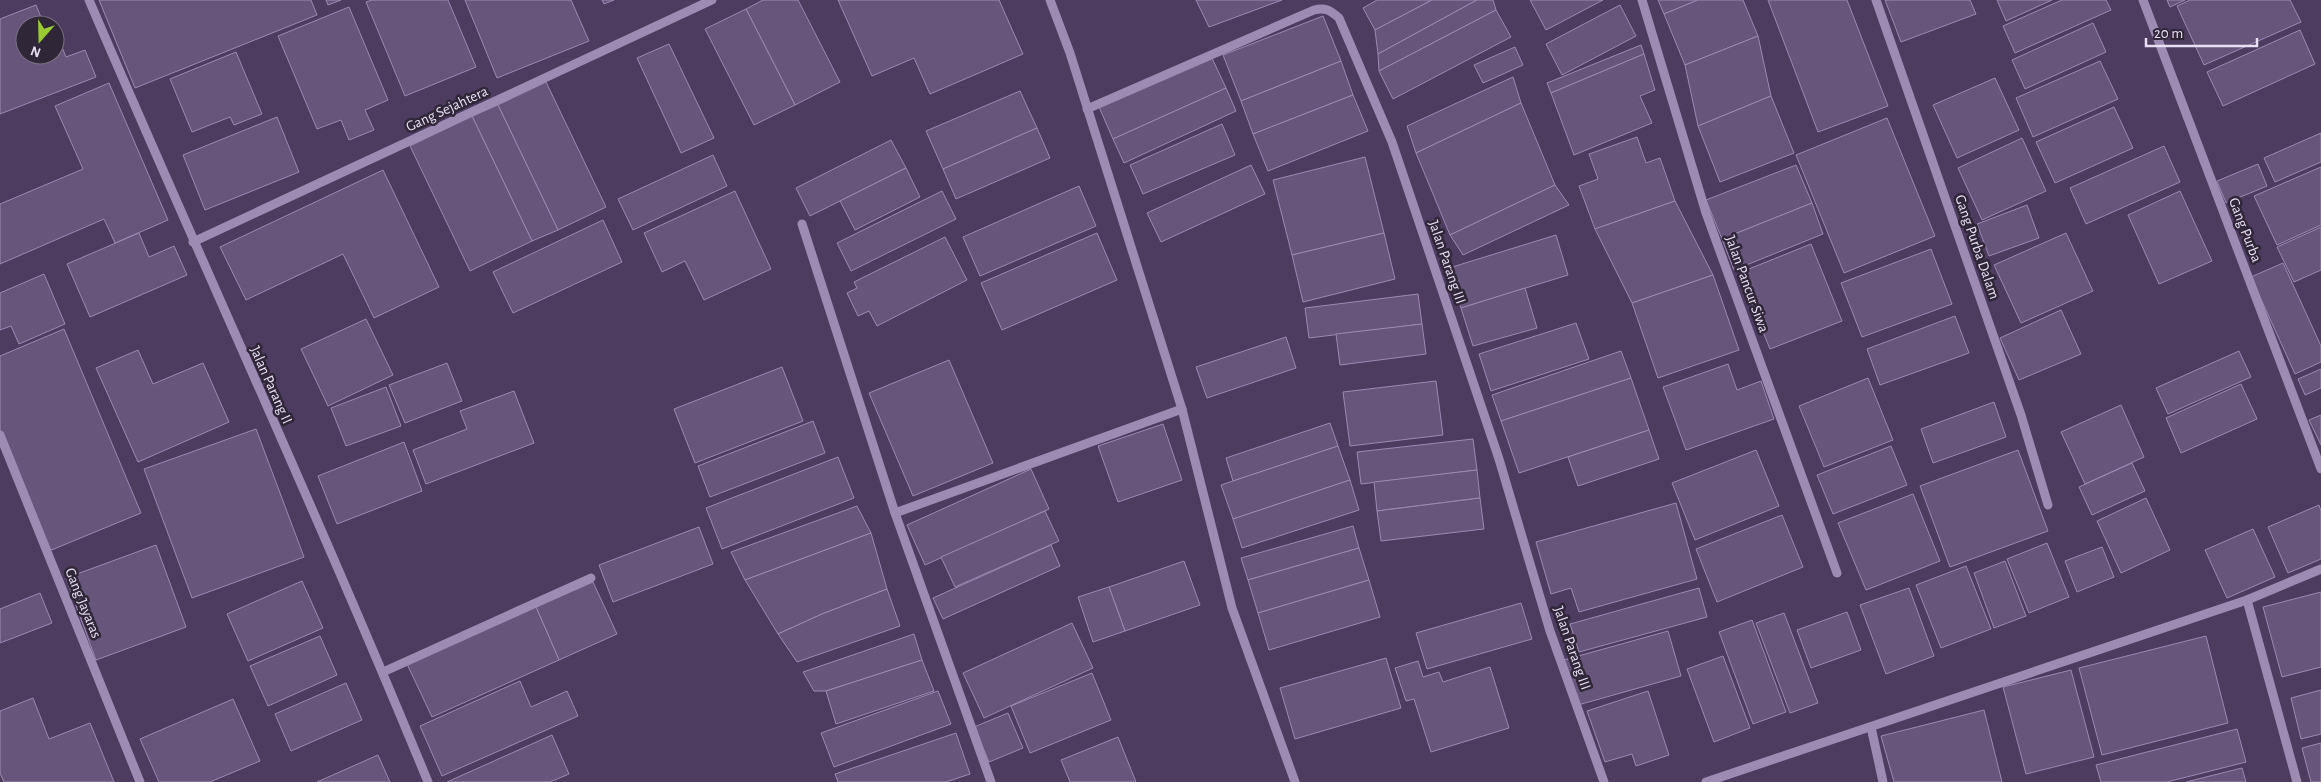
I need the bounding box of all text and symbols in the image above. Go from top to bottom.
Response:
north arrow [15,15,65,65]
scale bar [2146,15,2257,47]
text: 20 m [2154,26,2183,41]
text: N [29,43,43,60]
street label: Gang Sejahtera [404,83,490,135]
street label: Gang Purba Dalam [1952,193,2002,301]
street label: Gang Purba [2226,196,2264,264]
street label: Jalan Parang III [1426,218,1468,306]
street label: Jalan Pancur Siwa [1723,234,1772,335]
street label: Jalan Parang II [247,344,295,426]
street label: Gang Jayaras [62,566,104,640]
street label: Jalan Parang III [1551,604,1593,692]

